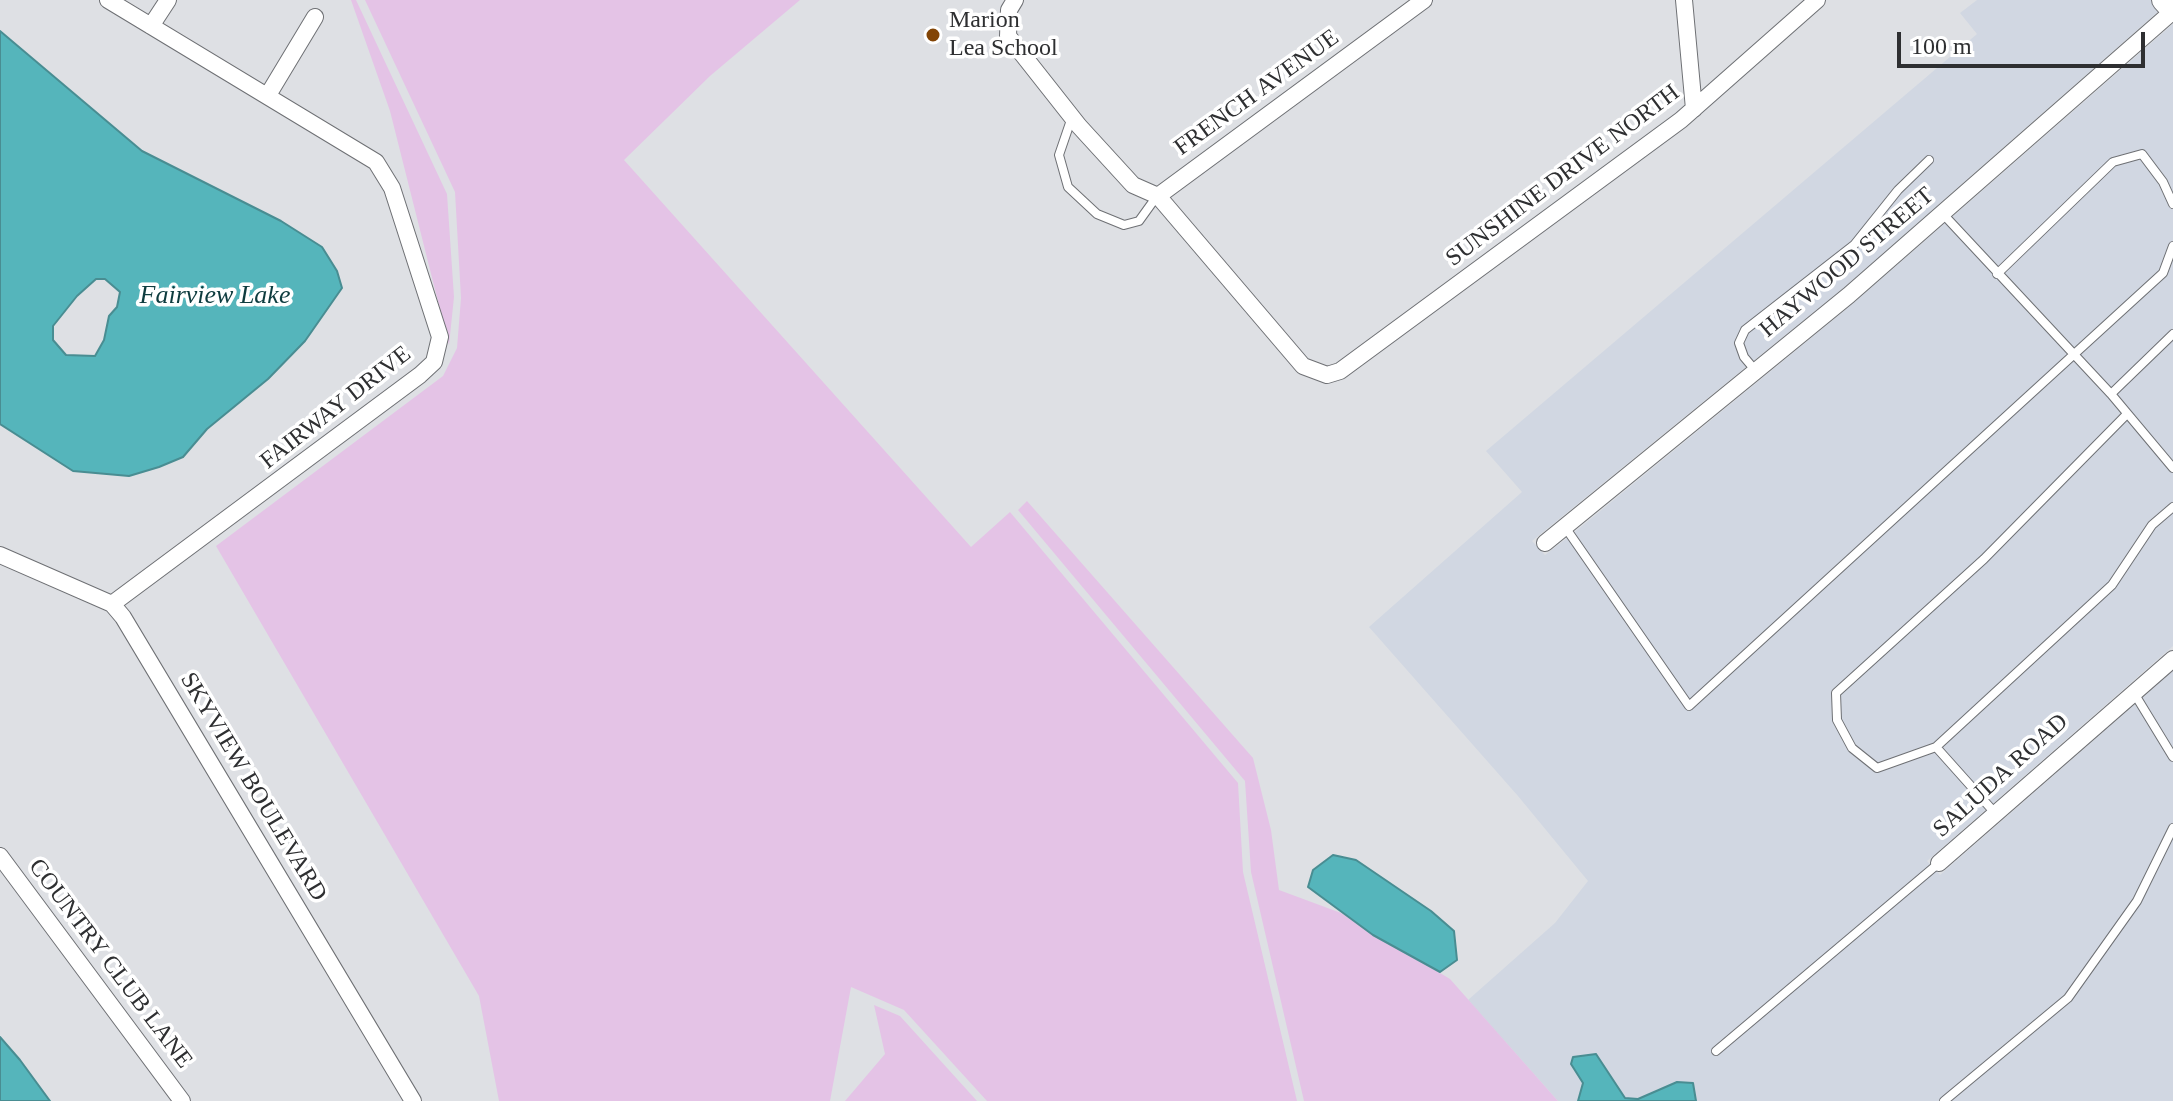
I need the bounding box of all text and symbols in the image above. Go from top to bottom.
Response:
place label: Marion Lea School [949,7,1058,63]
scale bar [1901,16,2149,66]
street label: FRENCH AVENUE [1169,24,1345,162]
marker: Marion Lea School [924,26,942,44]
text: 100 m [1911,33,1972,59]
street label: SUNSHINE DRIVE NORTH [1440,79,1686,273]
street label: HAYWOOD STREET [1754,182,1940,344]
water label: Fairview Lake [140,280,290,312]
street label: FAIRWAY DRIVE [255,340,417,476]
street label: SKYVIEW BOULEVARD [173,667,333,907]
street label: SALUDA ROAD [1928,708,2074,844]
street label: COUNTRY CLUB LANE [22,854,198,1074]

